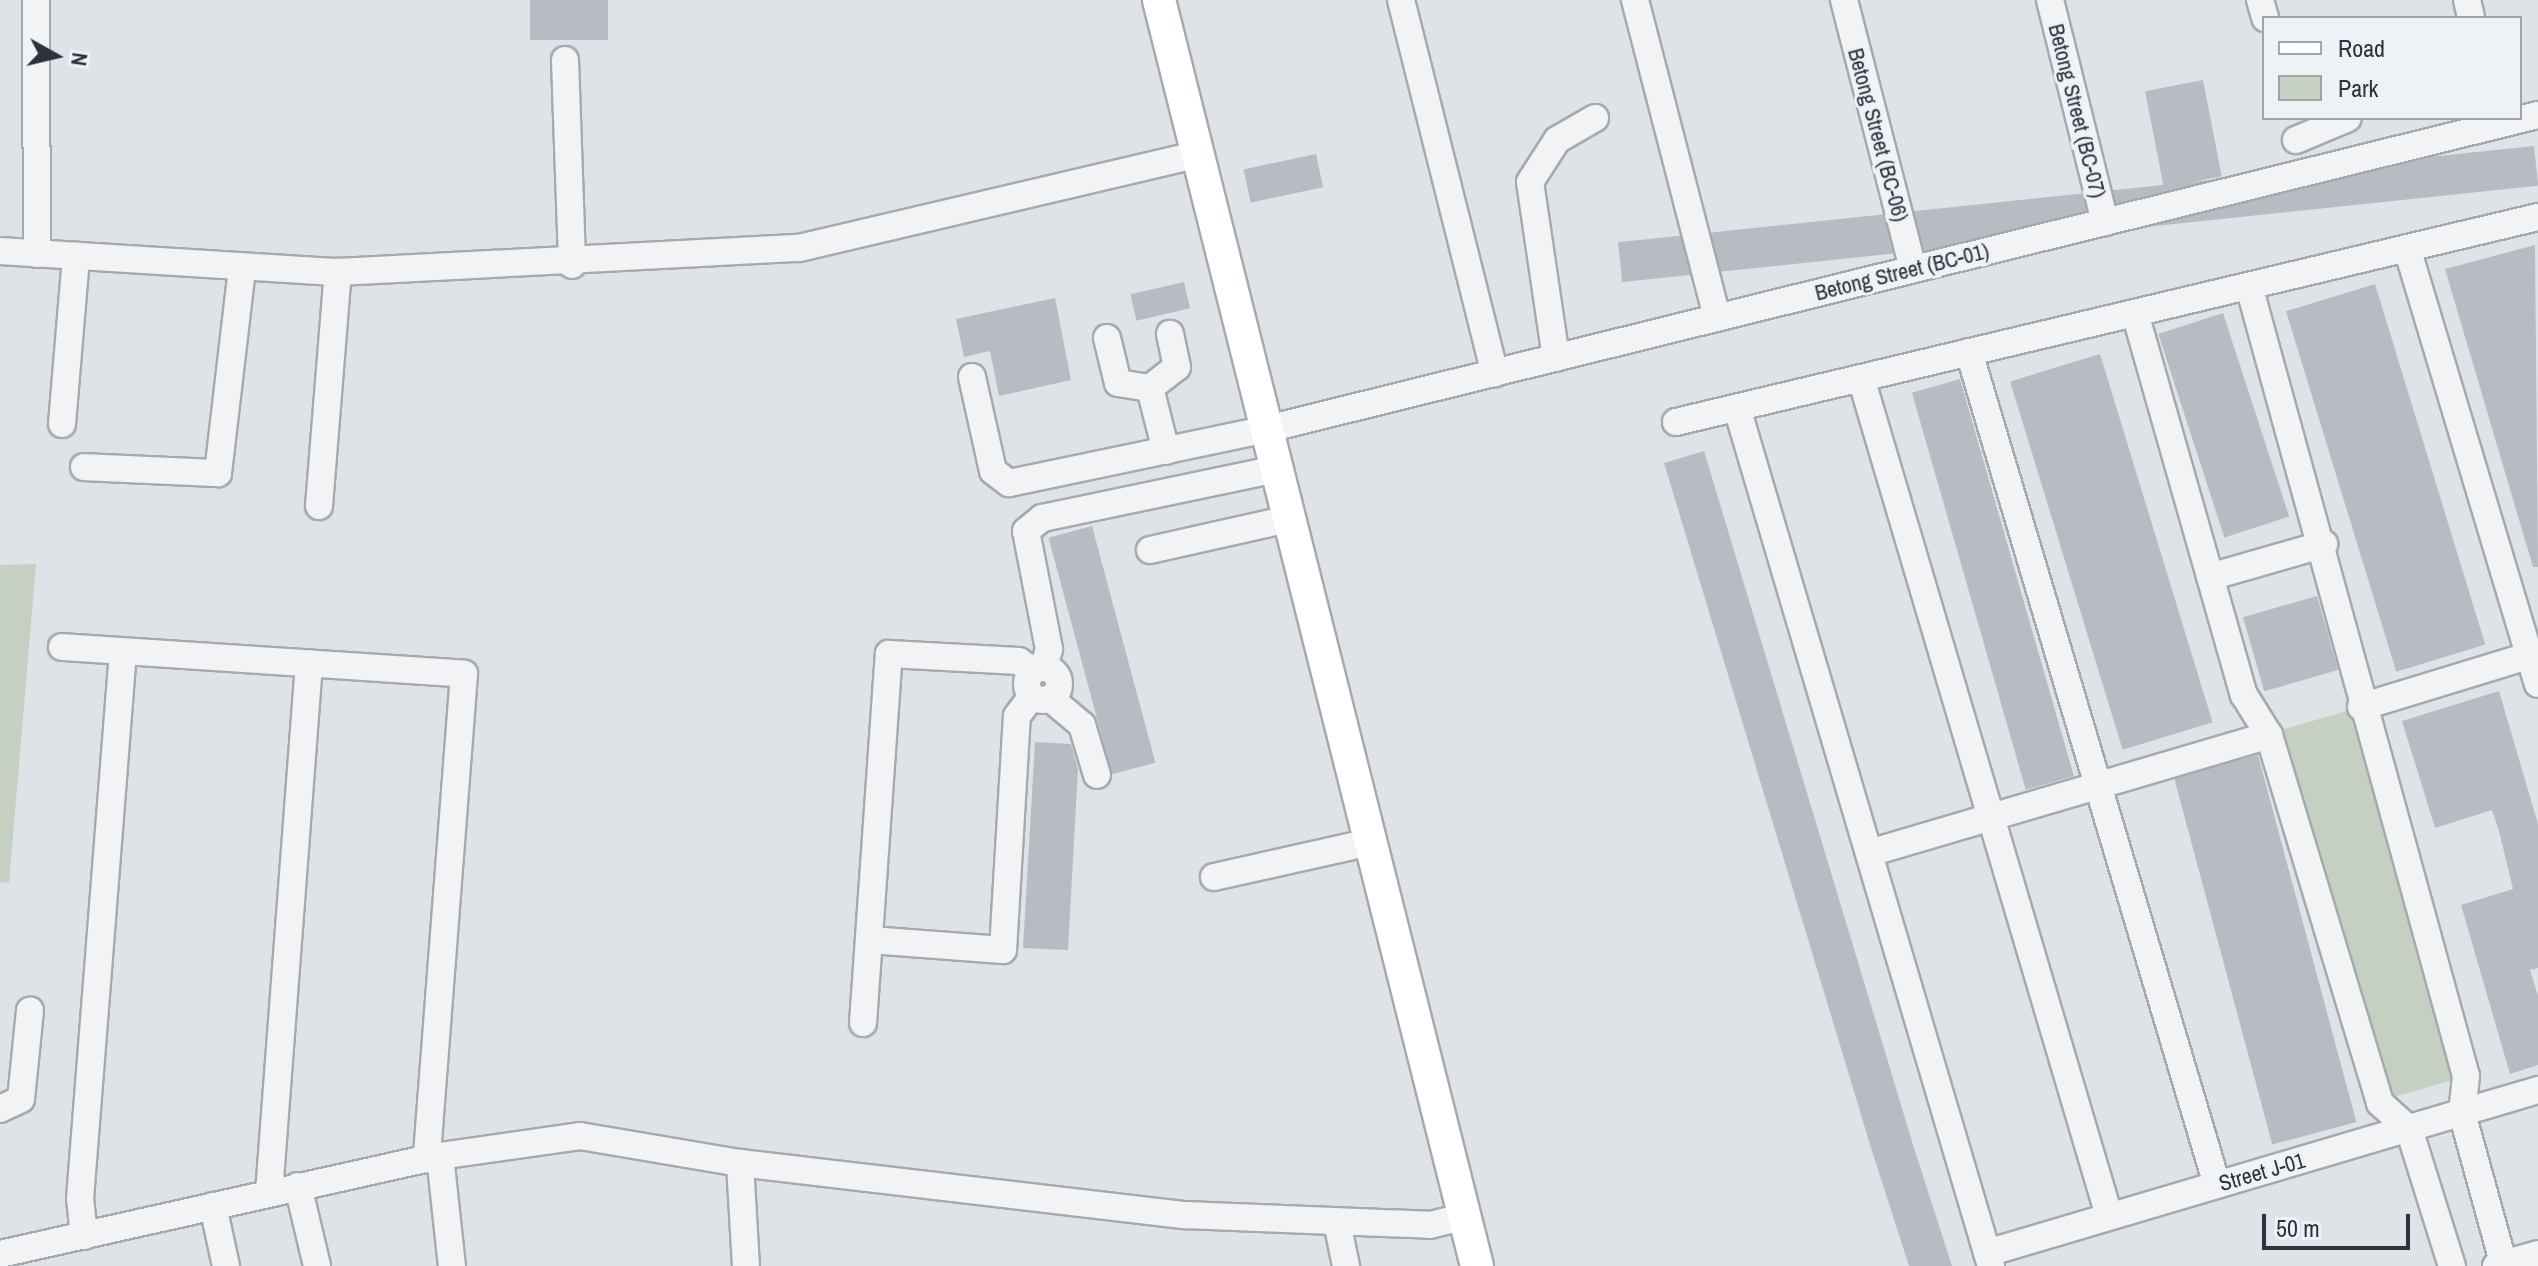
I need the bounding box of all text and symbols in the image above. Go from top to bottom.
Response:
north arrow [16,16,96,96]
legend [2262,16,2522,120]
street label: Betong Street (BC-07) [2043,21,2111,201]
text: Road [2338,32,2385,64]
street label: Betong Street (BC-06) [1842,45,1914,225]
text: N [64,51,96,68]
text: Park [2338,72,2378,104]
street label: Betong Street (BC-01) [1812,238,1992,306]
street label: Street J-01 [2216,1147,2308,1197]
scale bar [2266,1198,2414,1248]
text: 50 m [2276,1212,2320,1244]

